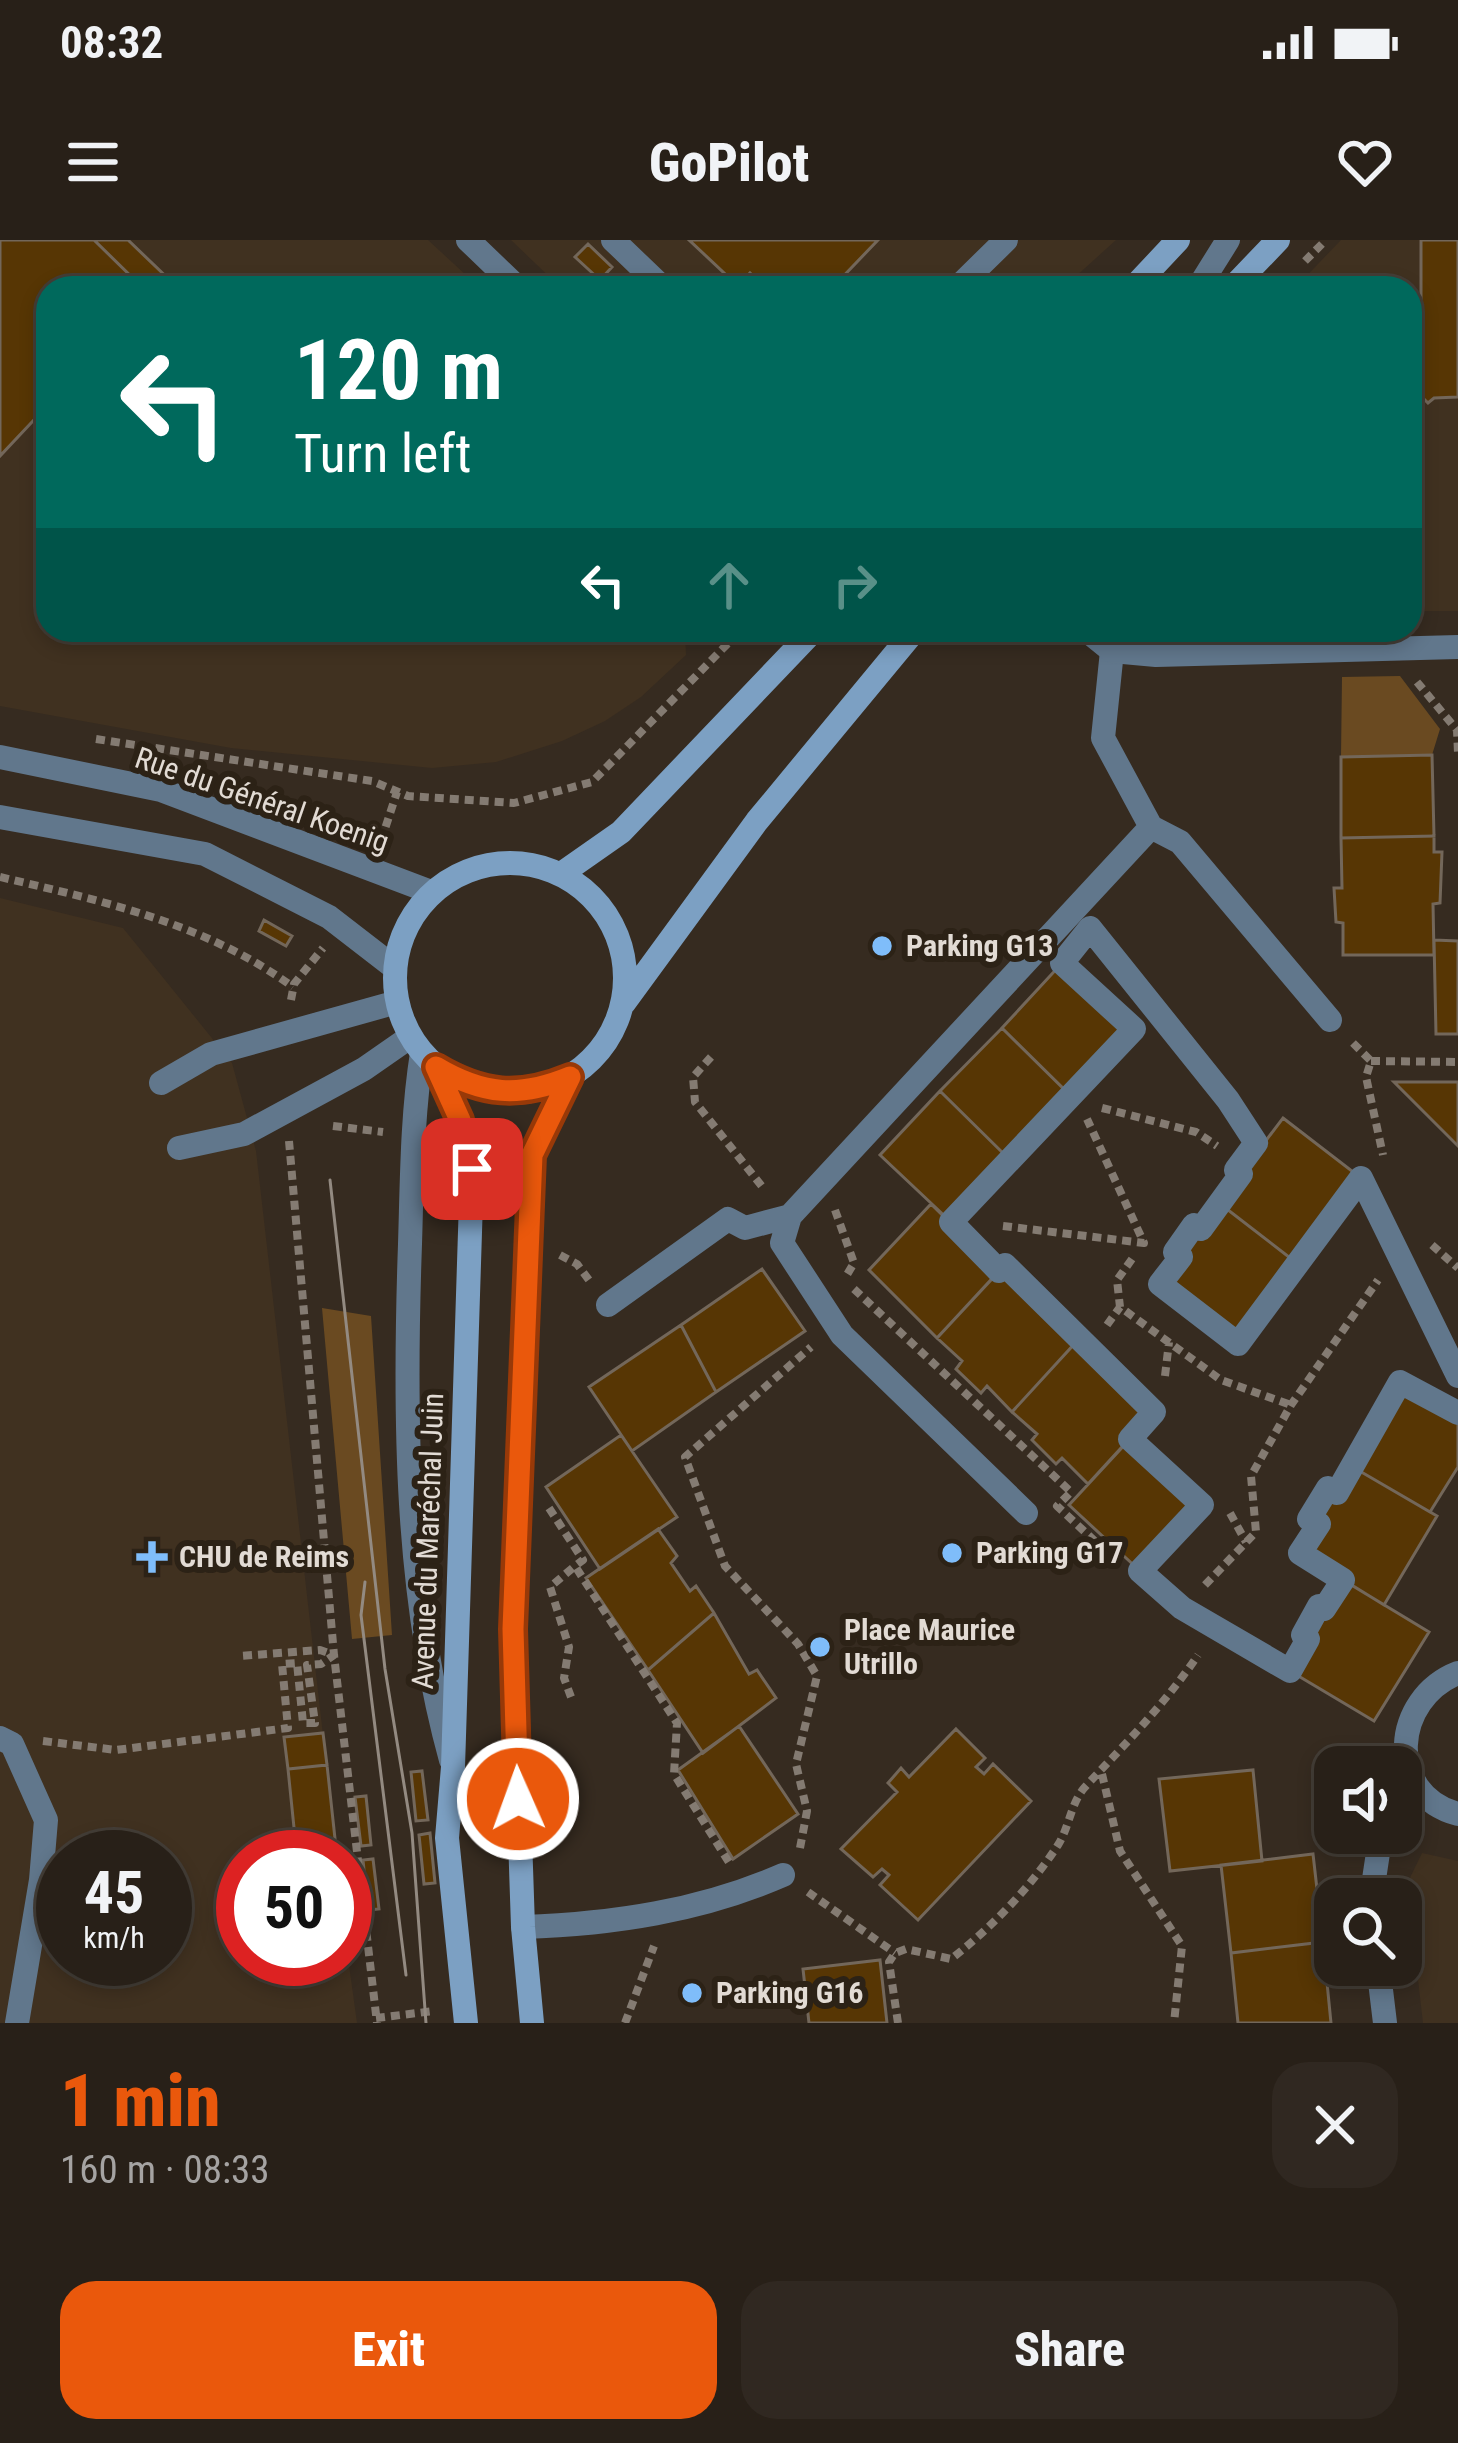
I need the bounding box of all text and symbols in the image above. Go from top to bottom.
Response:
text: 08:32 [60,16,163,69]
icon: menu [60,129,126,195]
icon: heart [1332,129,1398,195]
text: GoPilot [649,131,809,194]
text: 120 m [294,321,503,420]
icon: left [96,324,252,480]
text: Turn left [294,422,471,485]
icon: left [570,552,636,618]
icon: ahead [696,552,762,618]
icon: right [822,552,888,618]
street label: Rue du Général Koenig [131,740,394,859]
place label: Parking G13 [906,928,1054,963]
marker: Parking G13 [869,933,895,959]
pin [421,1118,523,1220]
icon: arrive [439,1136,505,1202]
street label: Avenue du Maréchal Juin [405,1392,450,1690]
place label: Parking G17 [976,1535,1124,1570]
place label: CHU de Reims [179,1539,349,1574]
marker: Parking G17 [939,1540,965,1566]
marker: CHU de Reims [136,1541,168,1573]
place label: Place Maurice Utrillo [844,1612,1015,1681]
marker: Place Maurice Utrillo [807,1634,833,1660]
position arrow [455,1736,581,1862]
map controls [1314,1746,1422,1986]
button: sound [1314,1746,1422,1854]
speed limit sign: 50 [216,1830,372,1986]
text: 45 [84,1857,144,1928]
button: search [1314,1878,1422,1986]
text: km/h [83,1920,145,1955]
place label: Parking G16 [716,1975,864,2010]
marker: Parking G16 [679,1980,705,2006]
text: 1 min [60,2059,221,2144]
button: close [1272,2062,1398,2188]
text: 160 m · 08:33 [60,2147,270,2193]
button: Exit [60,2281,717,2419]
button: Share [741,2281,1398,2419]

